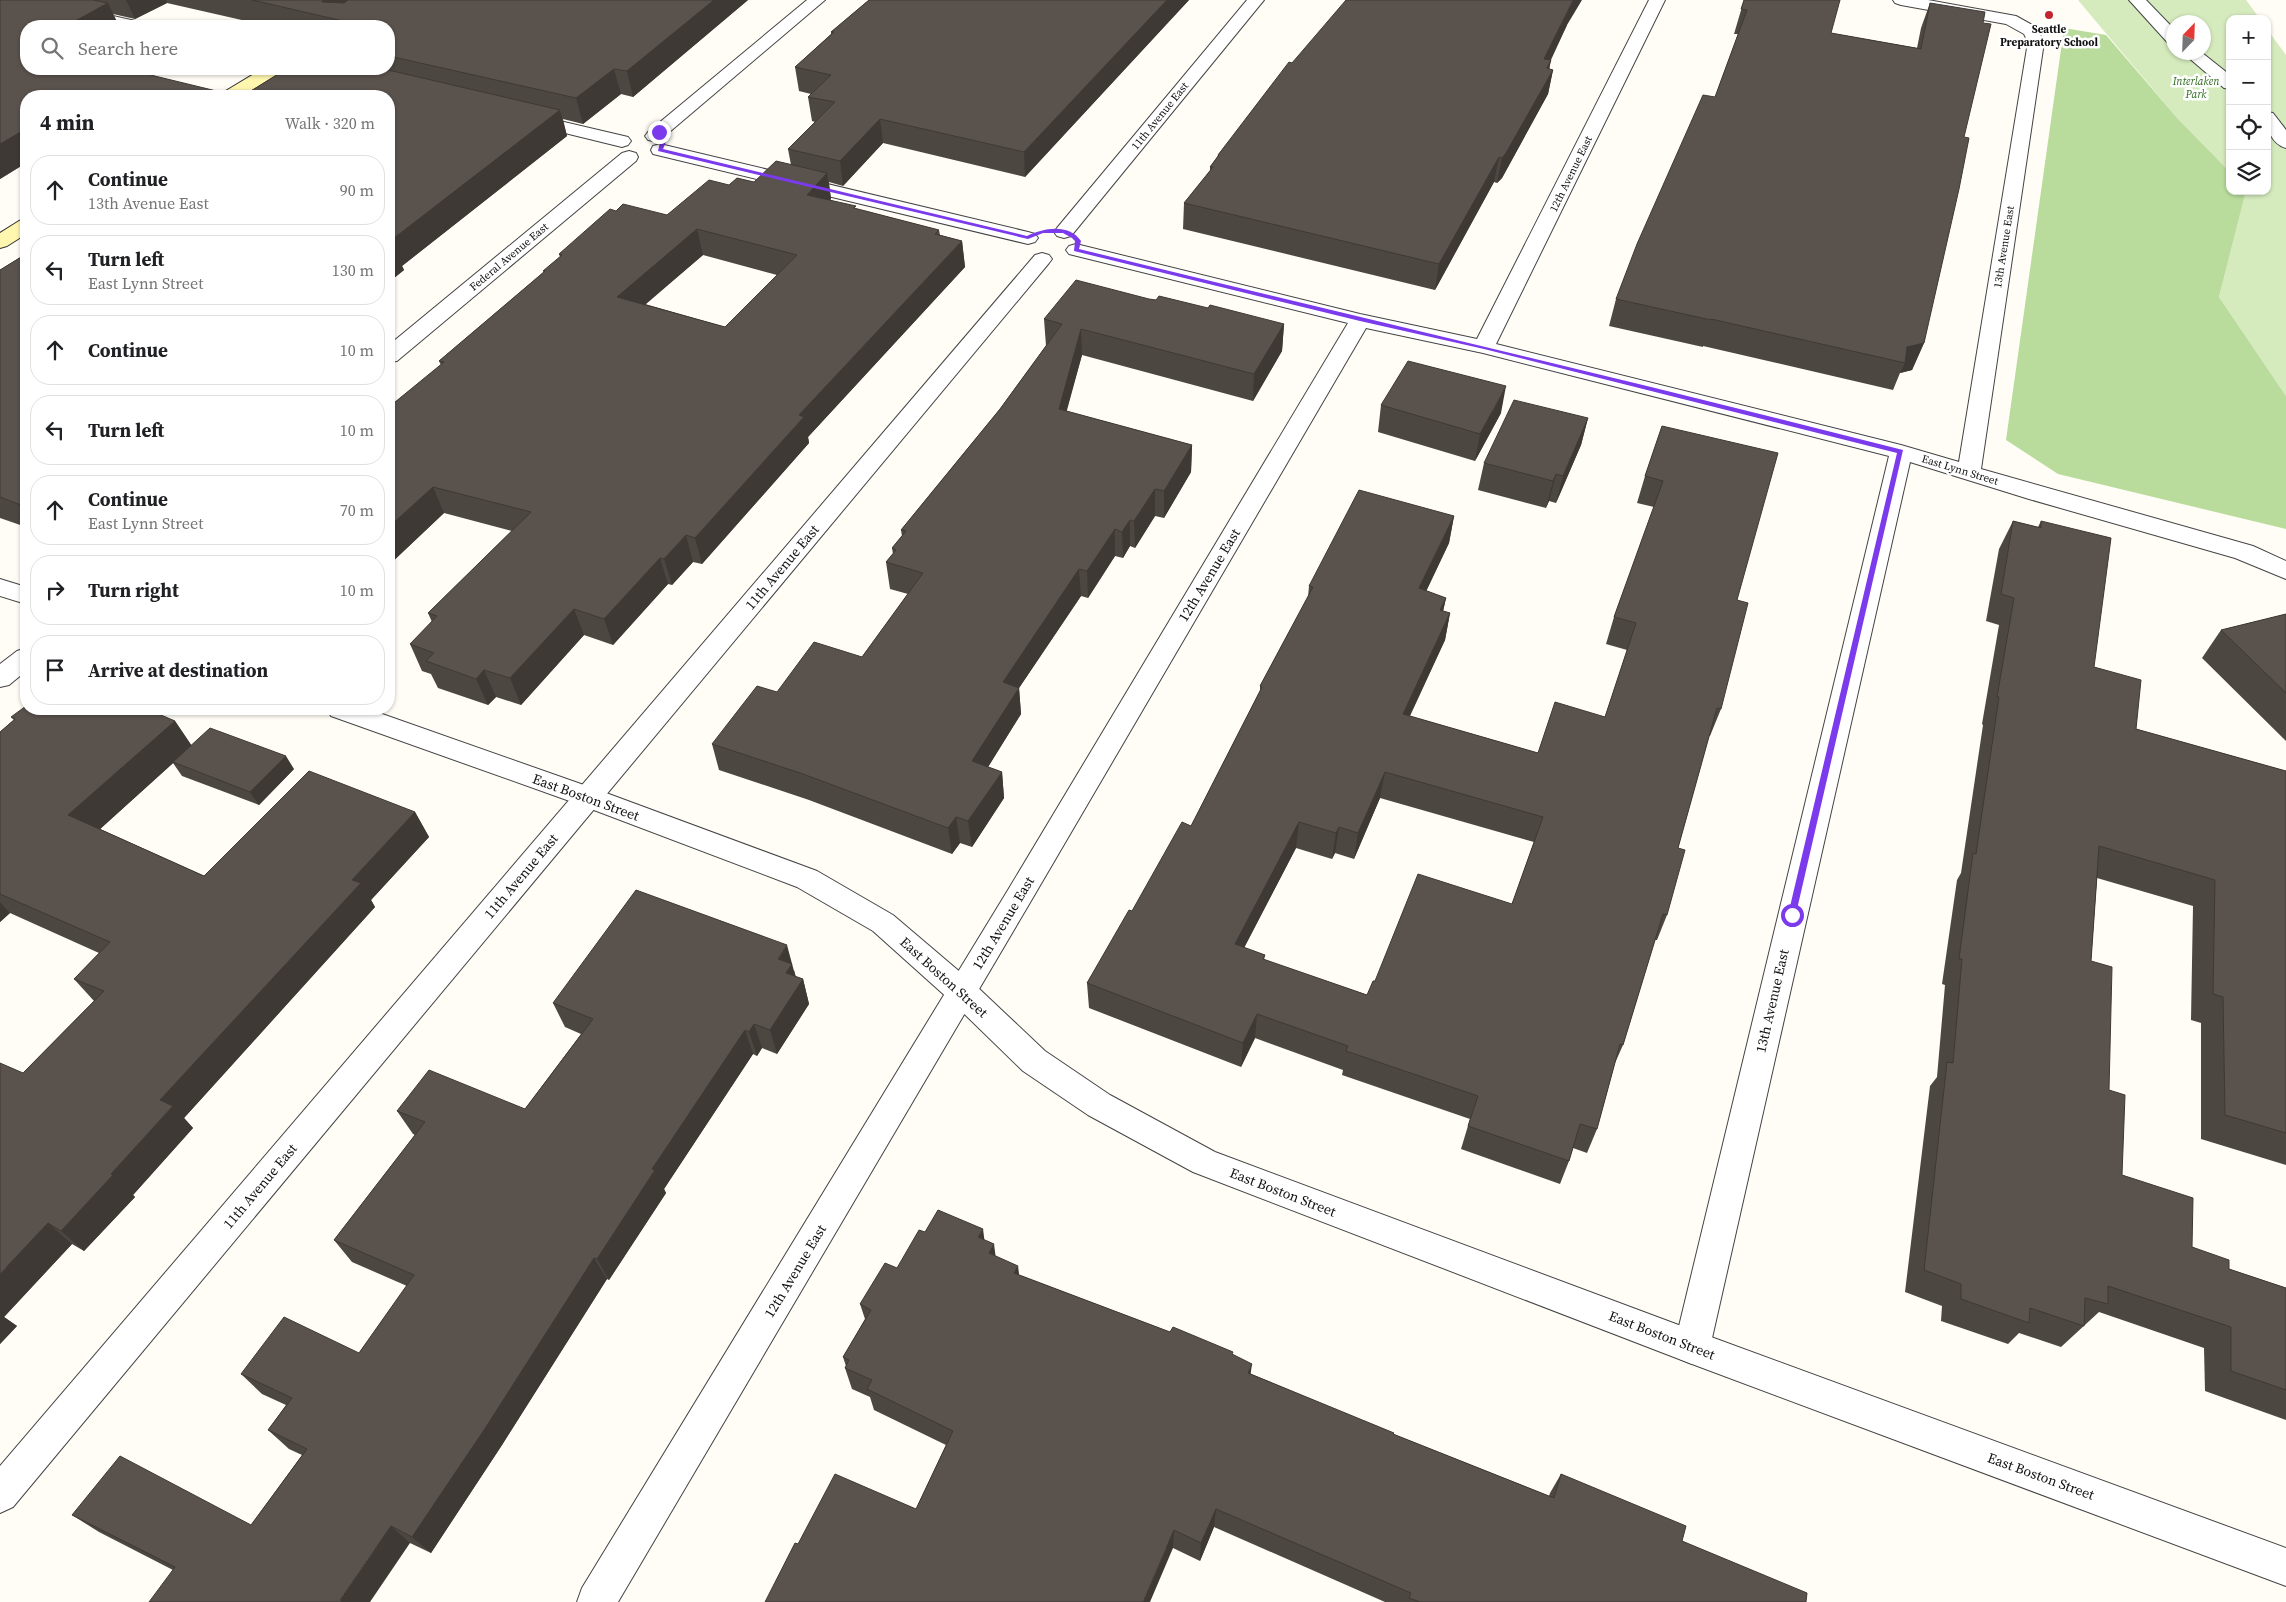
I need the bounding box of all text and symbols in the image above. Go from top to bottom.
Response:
marker: Seattle Preparatory School [2043,9,2055,21]
north arrow [2166,15,2211,60]
map controls [2226,15,2271,195]
button: + [2226,15,2271,60]
search box [20,20,395,75]
place label: Seattle Preparatory School [2000,22,2099,50]
icon: search [38,34,66,62]
text: Search here [78,35,178,61]
button: − [2226,60,2271,105]
park label: Interlaken Park [2172,74,2220,102]
street label: 11th Avenue East [1128,79,1192,153]
button: locate [2226,105,2271,150]
text: 4 min [40,108,95,137]
text: Walk · 320 m [285,112,375,134]
route end [648,121,671,144]
street label: 12th Avenue East [1546,133,1596,215]
button: layers [2226,150,2271,195]
text: Continue [88,166,168,192]
icon: ahead [41,176,69,204]
text: 90 m [340,179,374,201]
text: 13th Avenue East [88,192,209,214]
street label: 13th Avenue East [1990,204,2018,289]
street label: Federal Avenue East [466,219,552,294]
text: Turn left [88,246,164,272]
icon: left [41,256,69,284]
text: 130 m [332,259,374,281]
text: East Lynn Street [88,272,203,294]
icon: ahead [41,336,69,364]
text: Continue [88,337,168,363]
text: 10 m [340,339,374,361]
icon: left [41,416,69,444]
text: Turn left [88,417,164,443]
text: 10 m [340,419,374,441]
street label: East Lynn Street [1920,451,2001,489]
text: Continue [88,486,168,512]
icon: ahead [41,496,69,524]
text: 70 m [340,499,374,521]
text: East Lynn Street [88,512,203,534]
street label: 11th Avenue East [740,520,824,614]
street label: 12th Avenue East [1173,524,1245,625]
icon: right [41,576,69,604]
text: Turn right [88,577,179,603]
text: 10 m [340,579,374,601]
icon: arrive [41,656,69,684]
text: Arrive at destination [88,657,268,683]
street label: East Boston Street [530,768,643,826]
street label: 11th Avenue East [479,829,563,923]
street label: 12th Avenue East [967,872,1039,973]
route start [1781,904,1804,927]
street label: East Boston Street [896,932,993,1022]
street label: 13th Avenue East [1750,947,1794,1055]
street label: 11th Avenue East [218,1139,302,1233]
street label: East Boston Street [1227,1163,1339,1222]
street label: 12th Avenue East [759,1220,831,1321]
street label: East Boston Street [1606,1306,1718,1365]
street label: East Boston Street [1985,1447,2098,1505]

